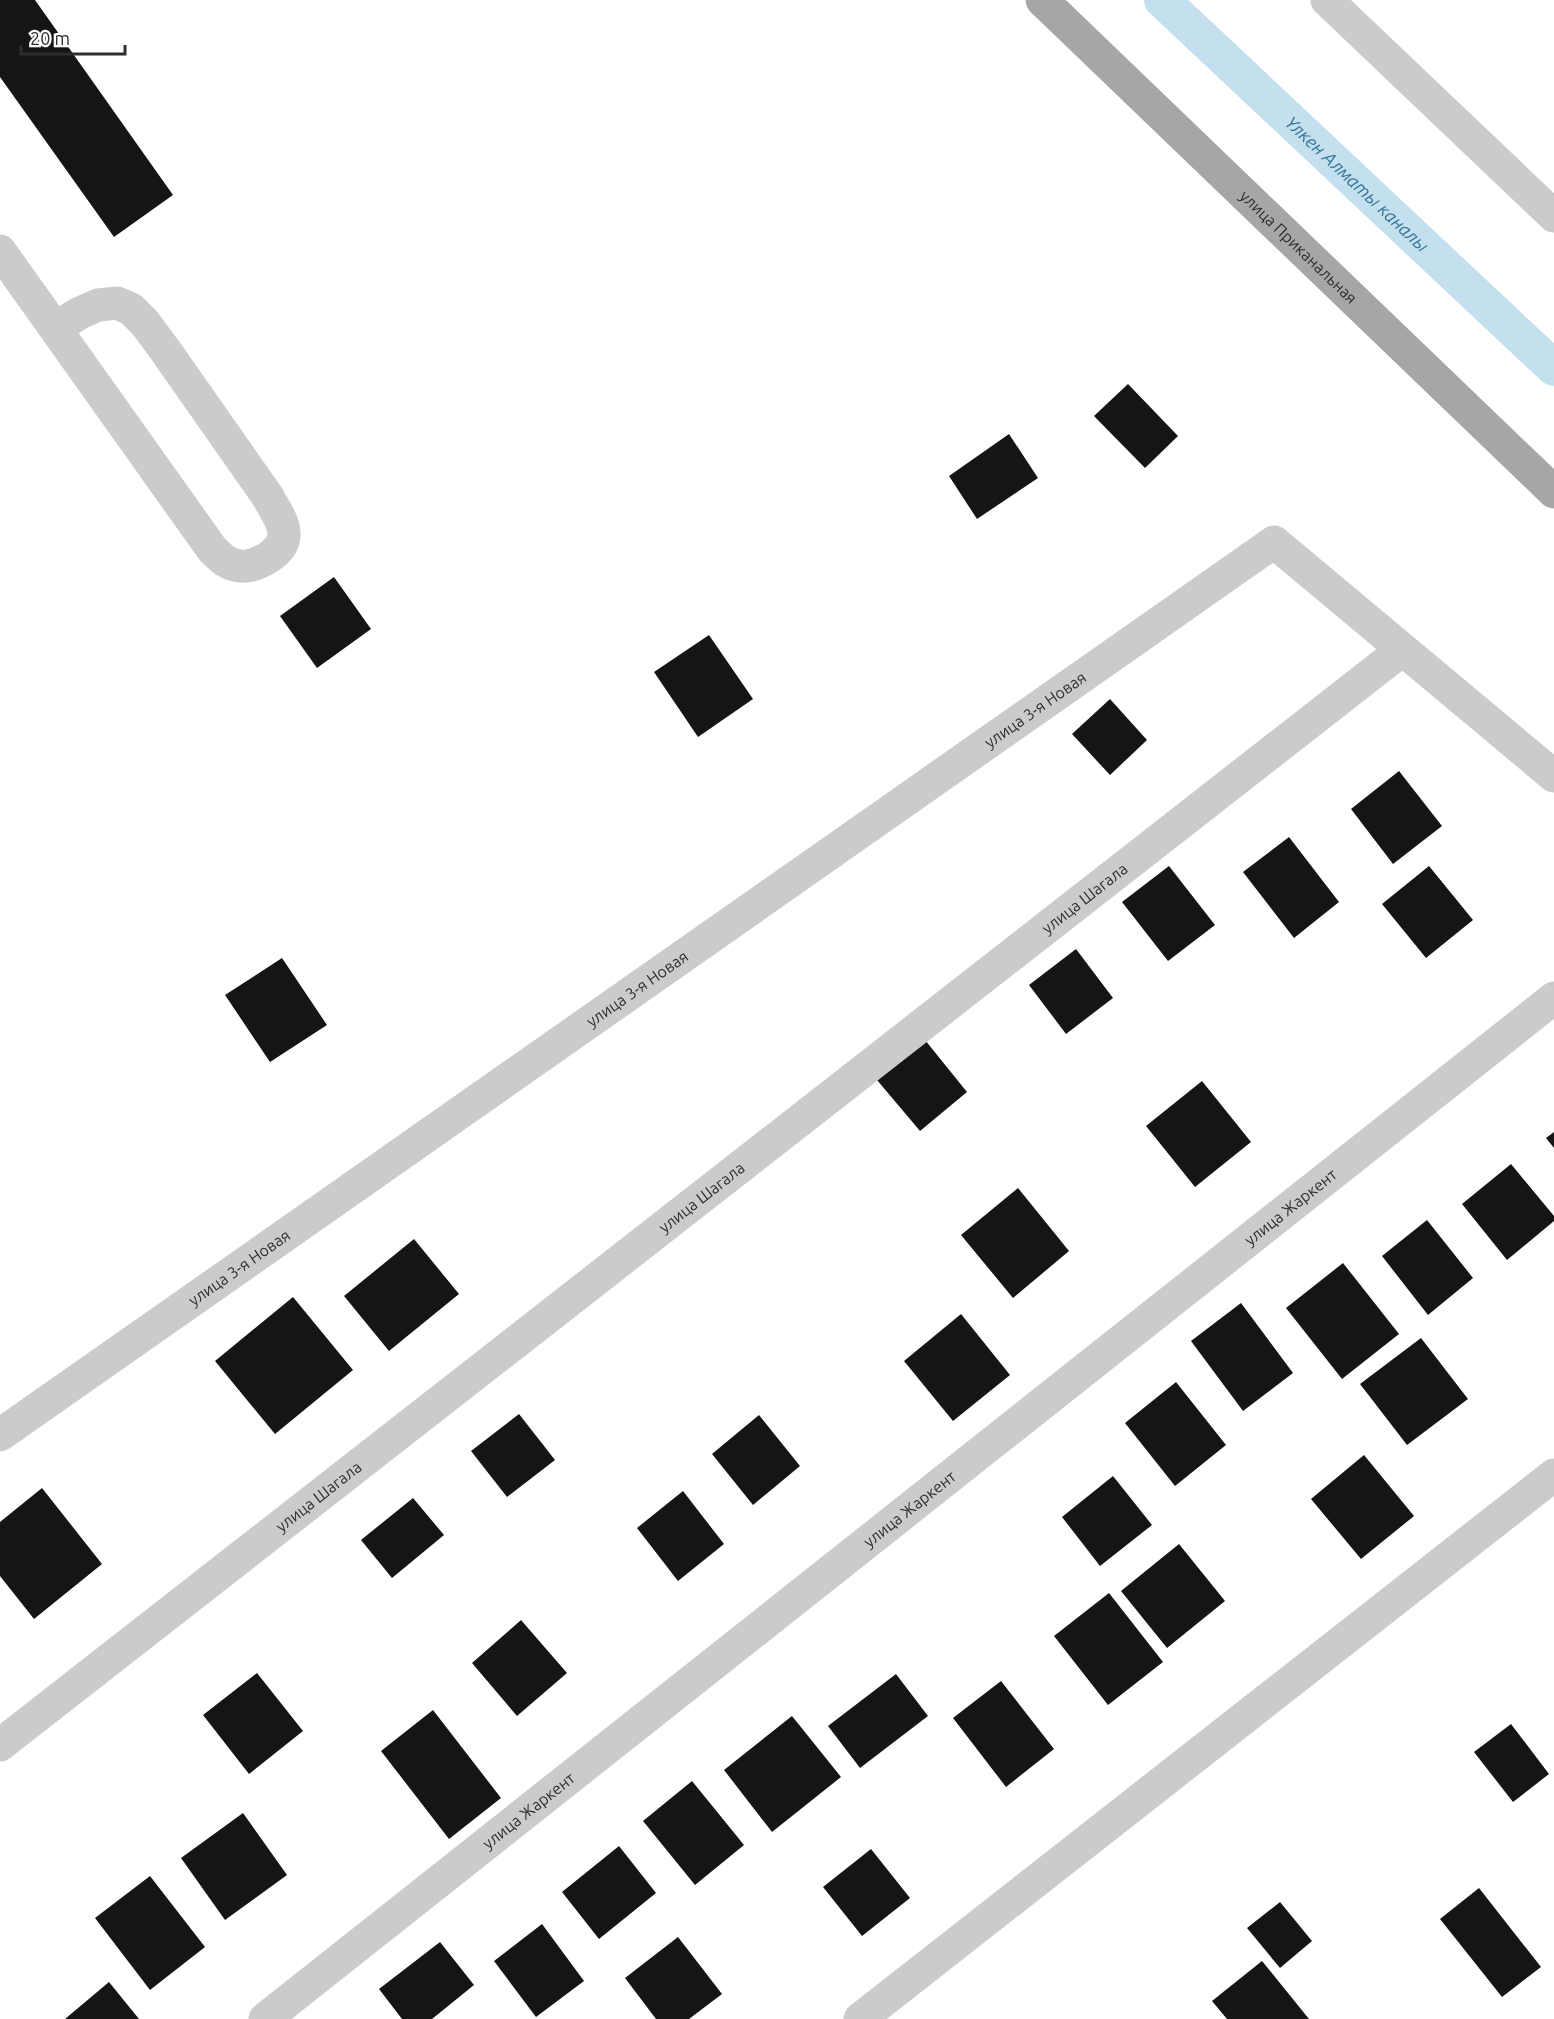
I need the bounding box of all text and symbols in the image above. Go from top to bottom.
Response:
scale bar [21,18,124,56]
text: 20 m [30,28,70,48]
water label: Үлкен Алматы каналы [1282,112,1433,255]
street label: улица Приканальная [1236,186,1361,307]
street label: улица 3-я Новая [981,668,1089,751]
street label: улица Шагала [1038,859,1131,937]
street label: улица 3-я Новая [583,947,691,1030]
street label: улица Шагала [655,1158,748,1236]
street label: улица Жаркент [1241,1165,1340,1249]
street label: улица 3-я Новая [185,1226,293,1309]
street label: улица Шагала [272,1457,365,1535]
street label: улица Жаркент [860,1467,959,1551]
street label: улица Жаркент [479,1768,578,1852]

